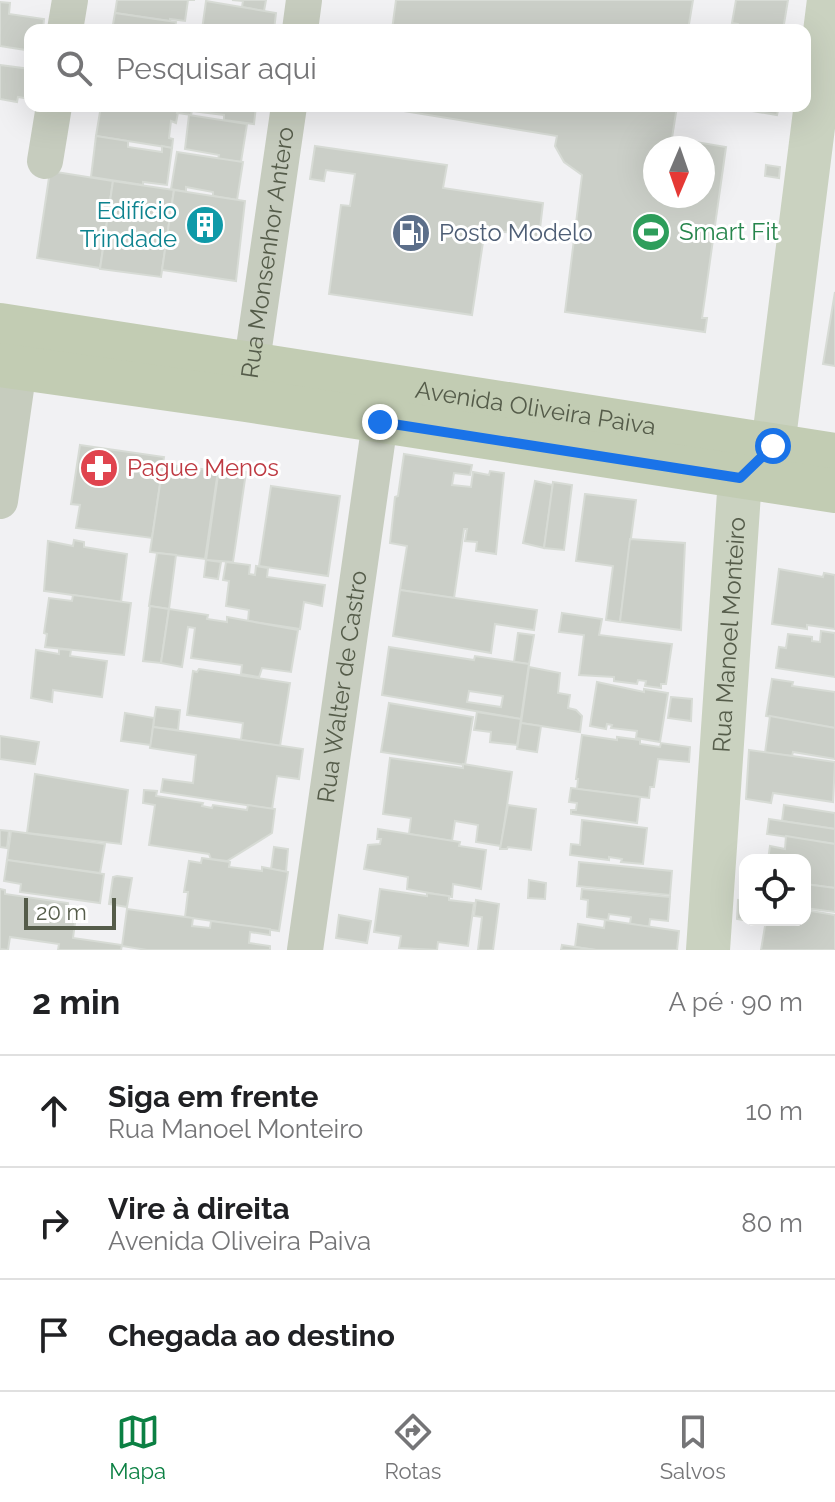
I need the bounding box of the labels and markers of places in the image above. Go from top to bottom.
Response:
place label: Edifício Trindade [80,196,177,253]
building icon: Edifício Trindade [184,204,226,246]
sports icon: Smart Fit [630,211,672,253]
fuel station icon: Posto Modelo [390,212,432,254]
place label: Smart Fit [679,217,779,246]
place label: Posto Modelo [439,218,593,247]
pharmacy icon: Pague Menos [78,447,120,489]
place label: Pague Menos [127,453,279,482]

